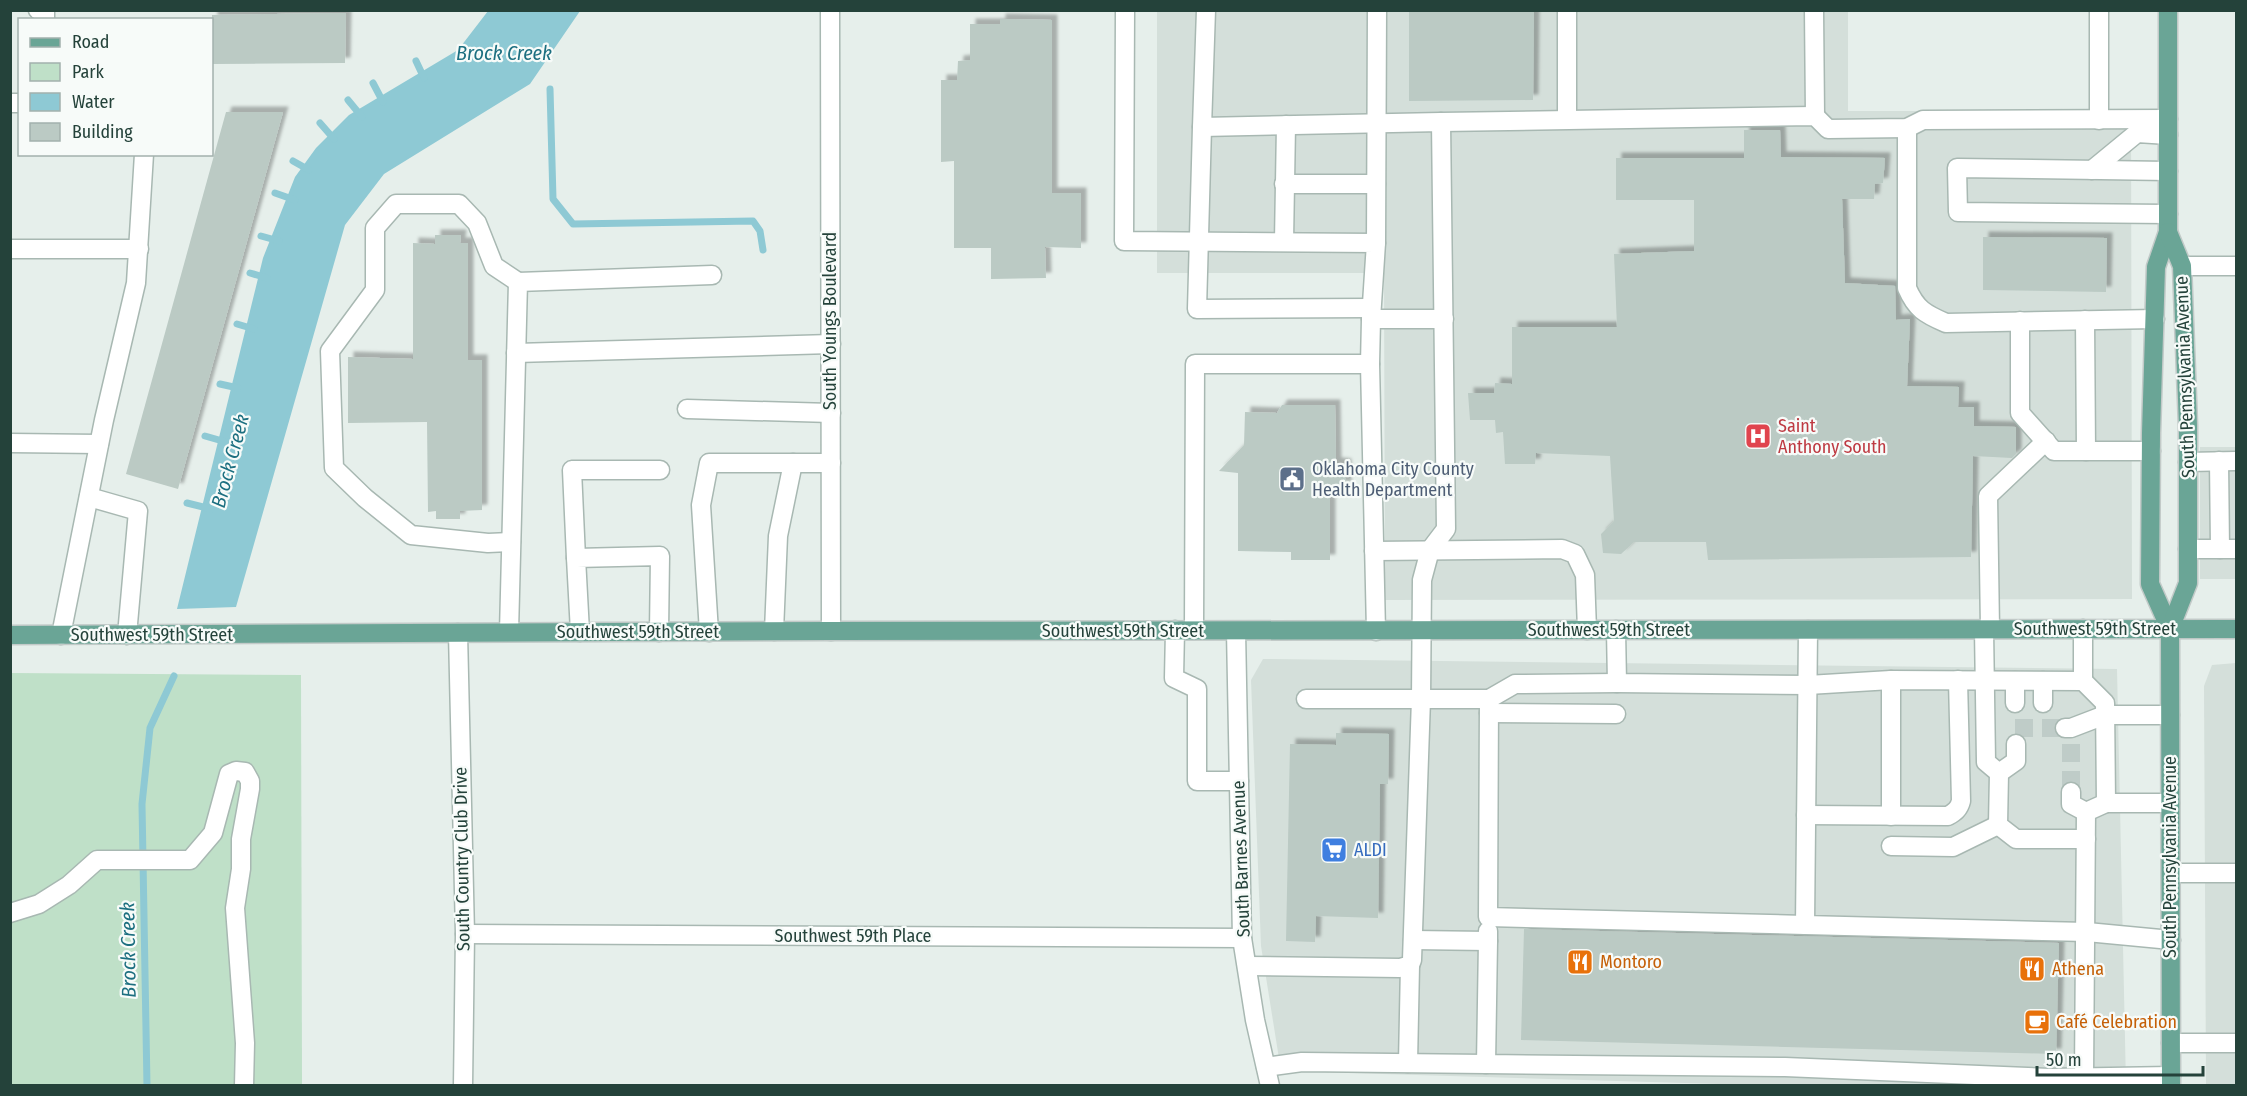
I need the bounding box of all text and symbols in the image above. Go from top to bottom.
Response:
legend [18,18,213,156]
text: Road [72,31,109,53]
water label: Brock Creek [456,41,552,65]
text: Park [72,61,105,83]
text: Water [72,91,115,113]
text: Building [72,121,133,143]
street label: South Youngs Boulevard [819,232,841,410]
street label: South Pennsylvania Avenue [2170,276,2200,478]
water label: Brock Creek [206,412,254,510]
place label: Saint Anthony South [1778,415,1887,458]
hospital icon: Saint Anthony South [1743,421,1773,451]
place label: Oklahoma City County Health Department [1312,458,1474,501]
public building icon: Oklahoma City County Health Department [1277,464,1307,494]
street label: Southwest 59th Street [2014,618,2176,640]
street label: Southwest 59th Street [1528,619,1690,641]
street label: Southwest 59th Street [1042,620,1204,642]
street label: Southwest 59th Street [557,621,719,643]
street label: Southwest 59th Street [71,624,233,646]
street label: South Pennsylvania Avenue [2159,756,2181,958]
street label: South Country Club Drive [449,767,475,951]
street label: South Barnes Avenue [1227,780,1255,938]
supermarket icon: ALDI [1319,835,1349,865]
place label: ALDI [1354,839,1387,861]
water label: Brock Creek [115,902,141,998]
street label: Southwest 59th Place [775,925,932,947]
restaurant icon: Montoro [1565,947,1595,977]
place label: Montoro [1600,951,1662,973]
restaurant icon: Athena [2017,954,2047,984]
place label: Athena [2052,958,2104,980]
cafe icon: Café Celebration [2022,1007,2052,1037]
place label: Café Celebration [2056,1011,2177,1033]
scale bar [2037,1039,2204,1077]
text: 50 m [2046,1049,2082,1071]

